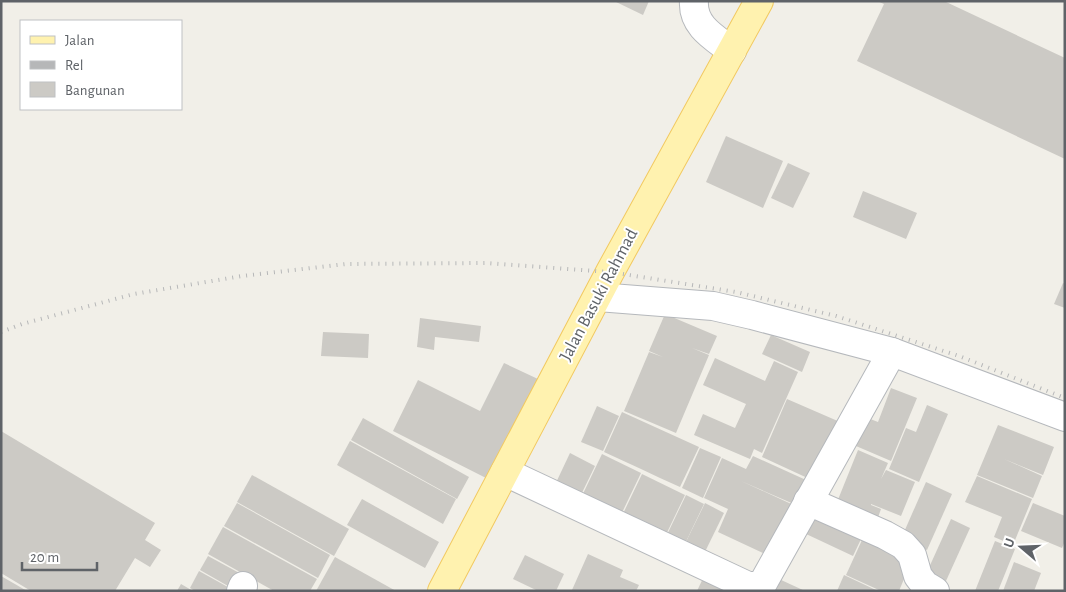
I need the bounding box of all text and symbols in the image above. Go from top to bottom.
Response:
legend [20,20,182,110]
text: Jalan [65,33,95,48]
text: Rel [65,58,83,73]
text: Bangunan [65,83,125,98]
street label: Jalan Basuki Rahmad [557,226,641,364]
north arrow [996,522,1046,572]
text: U [1002,537,1018,550]
scale bar [22,540,98,572]
text: 20 m [30,550,59,565]

